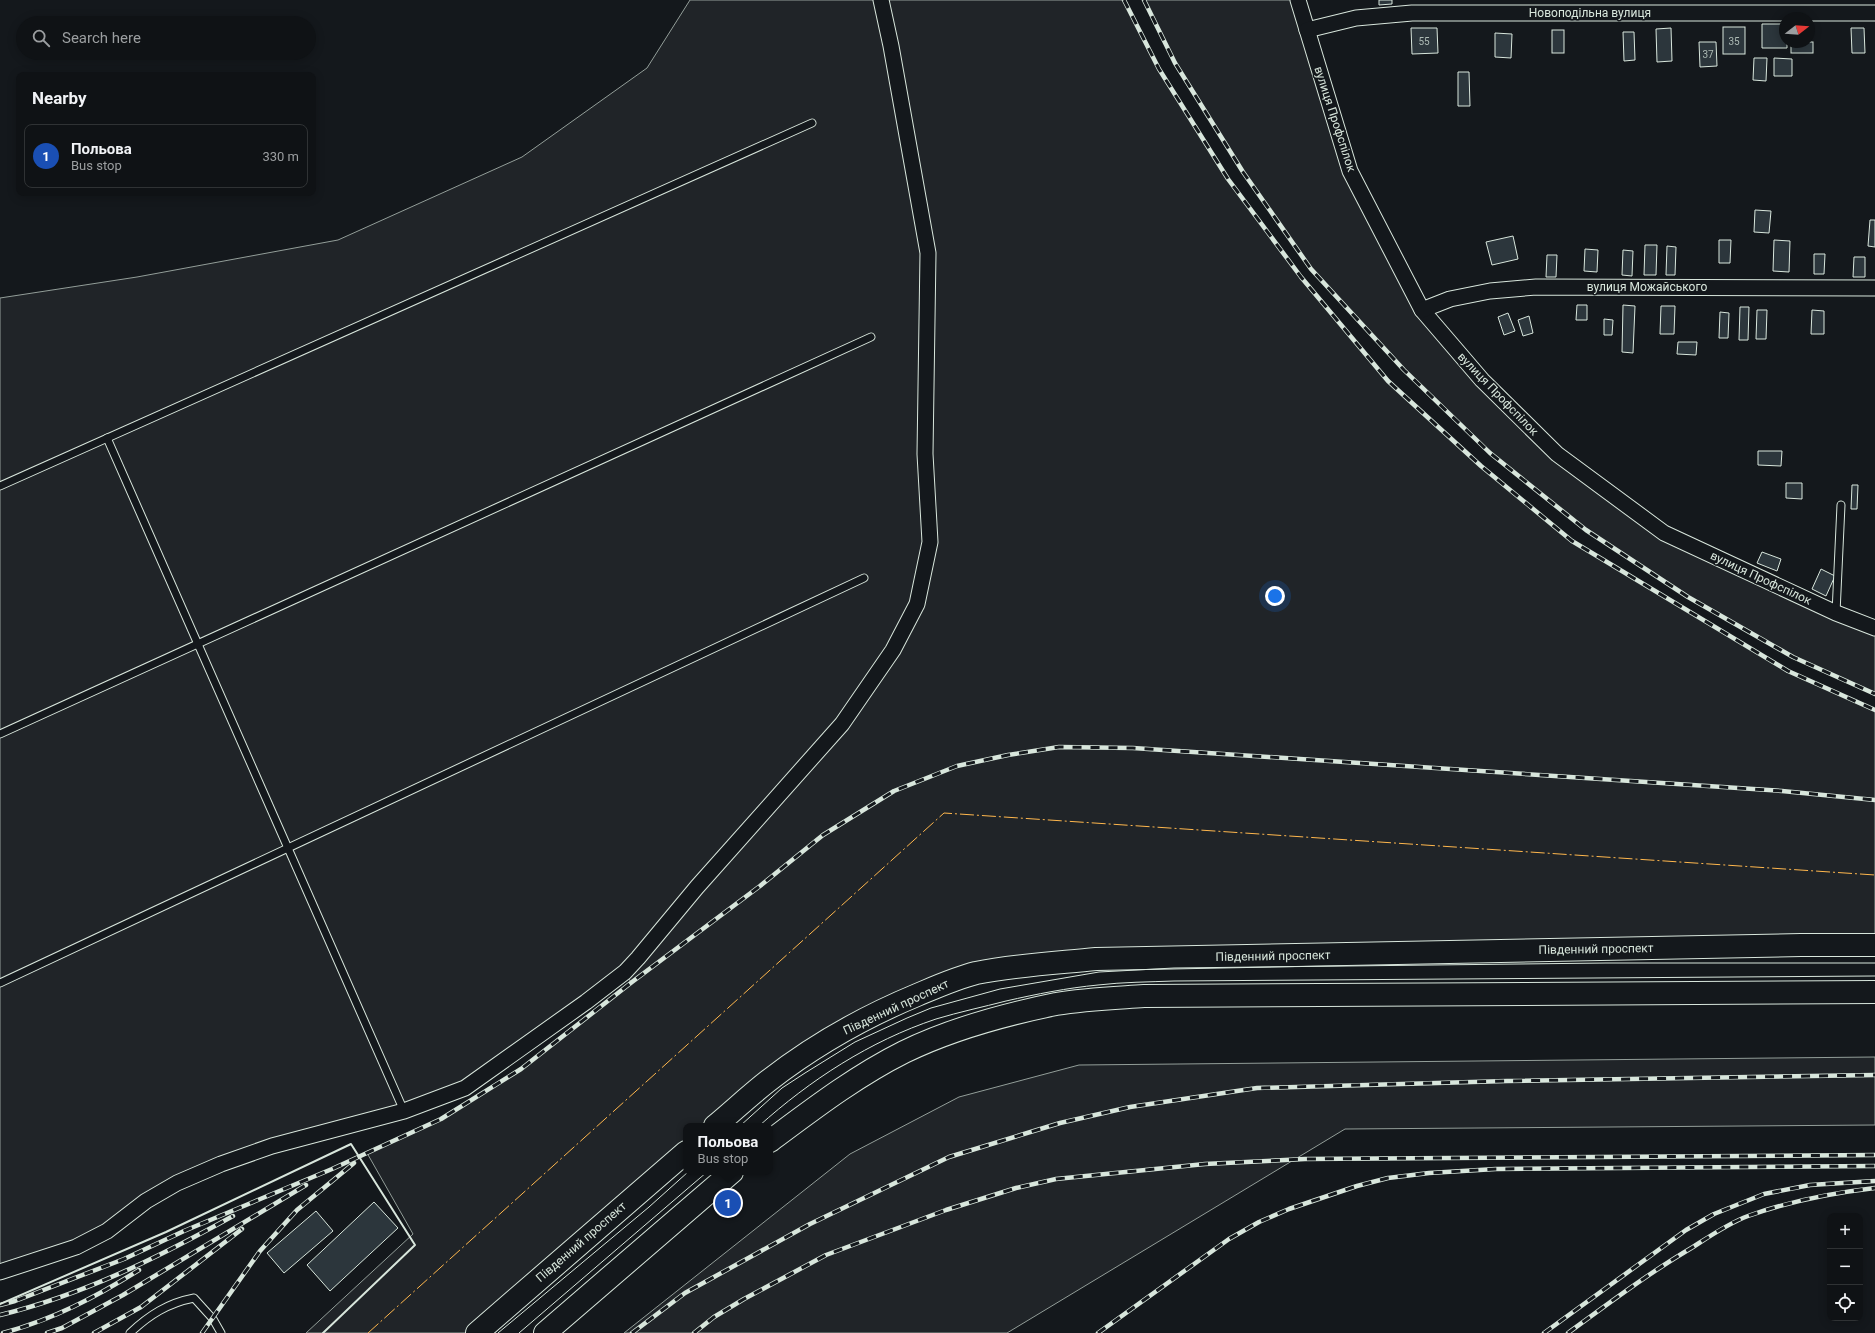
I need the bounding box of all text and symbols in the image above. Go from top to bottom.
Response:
street label: Новоподільна вулиця [1529,6,1651,20]
north arrow [1779,12,1815,48]
search box [16,16,316,60]
icon: search [30,27,52,49]
text: Search here [62,29,141,47]
house number: 55 [1418,36,1430,47]
house number: 35 [1728,36,1740,47]
house number: 37 [1702,49,1714,60]
street label: вулиця Профспілок [1311,64,1359,174]
text: Nearby [32,88,87,108]
text: Польова [71,140,132,158]
text: 1 [42,149,50,164]
text: 330 m [262,149,299,164]
text: Bus stop [71,158,122,173]
street label: вулиця Можайського [1587,280,1707,294]
street label: вулиця Профспілок [1455,350,1542,439]
street label: вулиця Профспілок [1708,548,1814,608]
your location [1265,586,1285,606]
street label: Південний проспект [1538,941,1654,957]
street label: Південний проспект [1215,948,1331,964]
street label: Південний проспект [841,976,951,1038]
popup [683,1123,773,1175]
text: Польова [698,1133,758,1151]
text: Bus stop [698,1151,748,1166]
pin: 1 [715,1188,741,1218]
street label: Південний проспект [533,1199,629,1285]
map controls [1827,1213,1863,1321]
button: + [1827,1213,1863,1249]
button: − [1827,1249,1863,1285]
button: locate [1827,1285,1863,1321]

